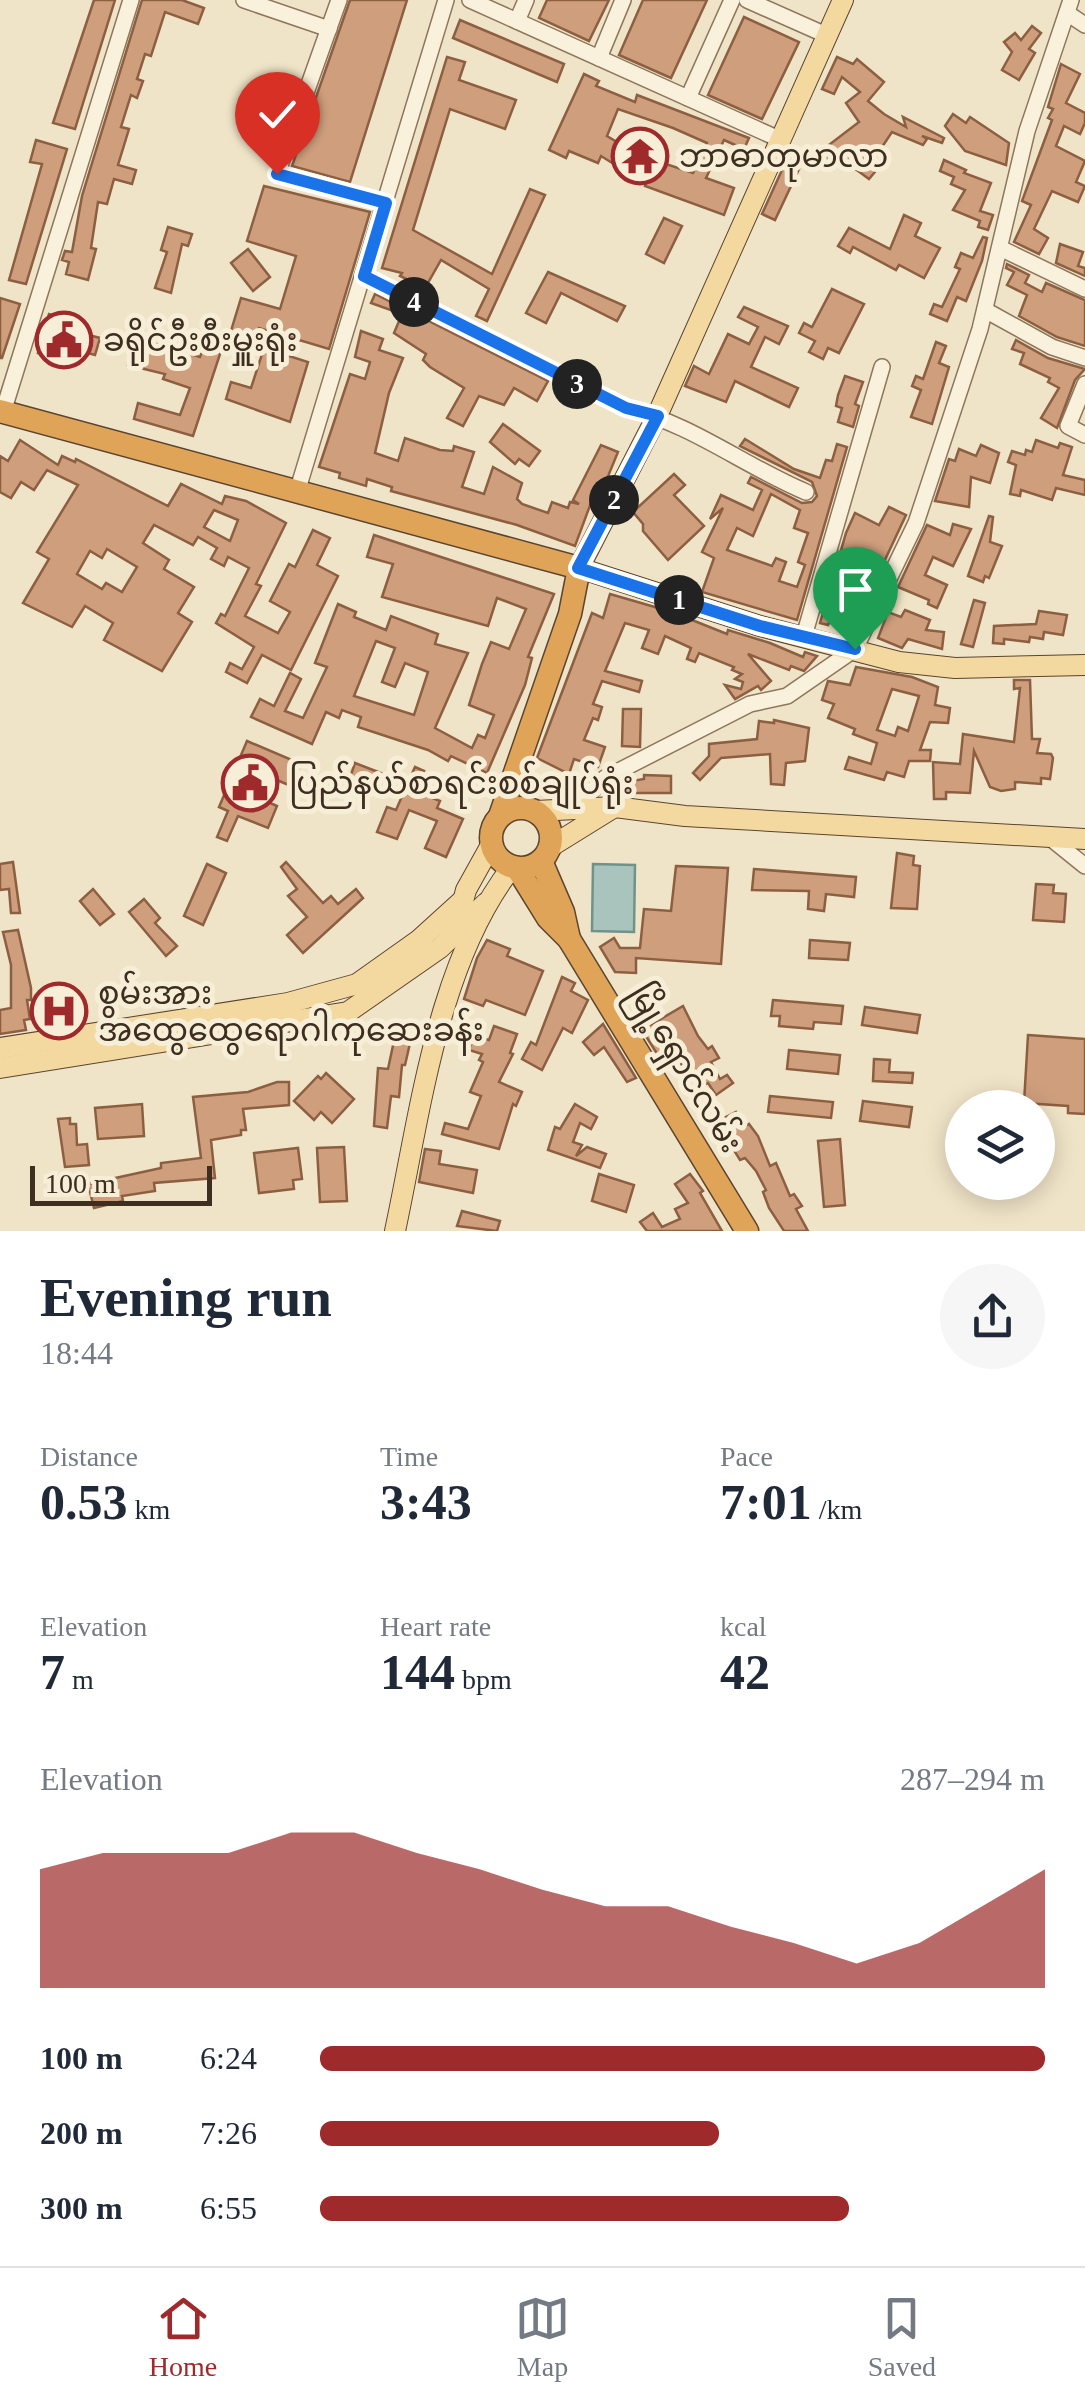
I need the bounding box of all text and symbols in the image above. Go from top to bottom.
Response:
pin [235,72,320,175]
icon: check [250,87,305,142]
temple icon: ဘာဓာတုမာလာ [610,126,670,186]
place label: ဘာဓာတုမာလာ [679,138,888,182]
pin: 4 [389,277,439,327]
text: 4 [407,286,421,317]
public building icon: ခရိုင်ဦးစီးမှူးရုံး [34,310,94,370]
place label: ခရိုင်ဦးစီးမှူးရုံး [103,317,298,366]
pin: 3 [552,359,602,409]
text: 3 [570,368,584,399]
pin: 2 [589,475,639,525]
text: 2 [607,484,621,515]
pin [813,547,898,650]
icon: arrive [828,562,883,617]
pin: 1 [654,575,704,625]
text: 1 [672,584,686,615]
public building icon: ပြည်နယ်စာရင်းစစ်ချုပ်ရုံး [220,753,280,813]
place label: ပြည်နယ်စာရင်းစစ်ချုပ်ရုံး [289,760,634,809]
place label: စွမ်းအား အထွေထွေရောဂါကုဆေးခန်း [98,970,484,1056]
street label: မြို့ရှောင်လမ်း [615,975,755,1163]
hospital icon: စွမ်းအား အထွေထွေရောဂါကုဆေးခန်း [29,981,89,1041]
map controls [945,1090,1055,1200]
button: layers [945,1090,1055,1200]
scale bar [30,1161,212,1206]
text: 100 m [45,1168,116,1199]
button: share [940,1264,1045,1369]
text: Evening run [40,1267,332,1328]
text: 18:44 [40,1335,113,1371]
text: Distance [40,1441,138,1472]
text: Time [380,1441,438,1472]
text: Pace [720,1441,773,1472]
text: 0.53 [40,1474,128,1530]
text: 3:43 [380,1474,472,1530]
text: 7:01 [720,1474,812,1530]
text: km [128,1494,170,1525]
text: /km [812,1494,862,1525]
text: Elevation [40,1611,147,1642]
text: Heart rate [380,1611,491,1642]
text: kcal [720,1611,767,1642]
text: 7 [40,1644,65,1700]
text: 144 [380,1644,455,1700]
text: 42 [720,1644,770,1700]
text: m [65,1664,94,1695]
text: bpm [455,1664,512,1695]
text: Elevation [40,1761,163,1797]
text: 287–294 m [900,1761,1045,1797]
text: 100 m [40,2040,123,2076]
text: 6:24 [200,2040,257,2076]
text: 200 m [40,2115,123,2151]
text: 7:26 [200,2115,257,2151]
text: 300 m [40,2190,123,2226]
text: 6:55 [200,2190,257,2226]
tab: Home [149,2291,217,2383]
tab: Map [515,2291,570,2383]
tab: Saved [868,2291,936,2383]

